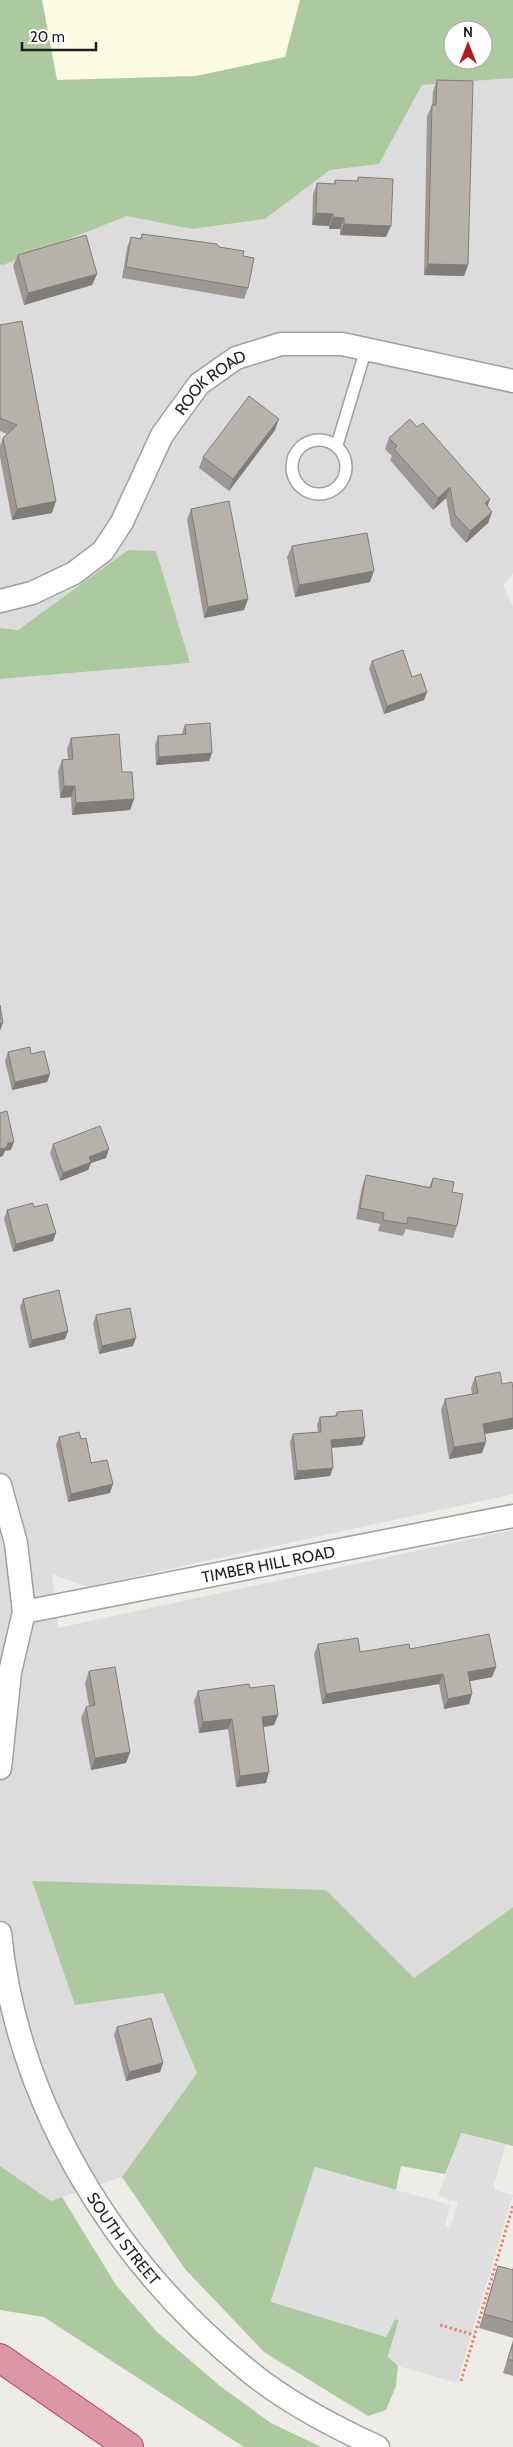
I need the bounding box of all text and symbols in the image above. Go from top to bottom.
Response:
scale bar [22,20,96,52]
north arrow [443,20,493,70]
text: N [463,23,473,41]
text: 20 m [30,28,65,46]
street label: ROOK ROAD [170,346,248,418]
street label: TIMBER HILL ROAD [200,1542,337,1586]
street label: SOUTH STREET [83,2189,165,2289]

